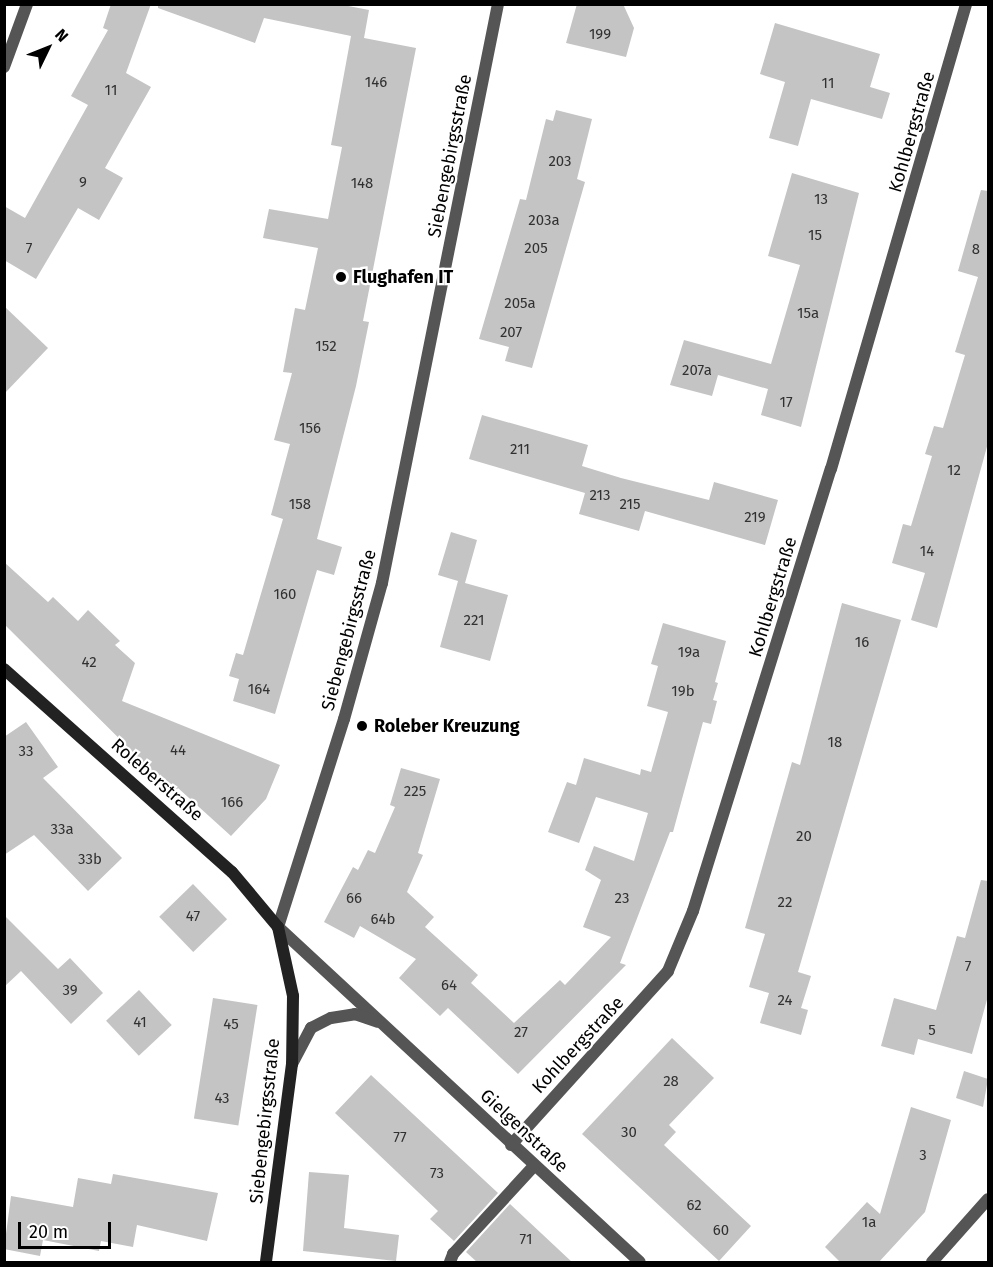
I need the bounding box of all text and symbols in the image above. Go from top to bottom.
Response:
north arrow [18,18,78,78]
text: N [51,25,72,46]
house number: 199 [589,26,611,44]
street label: Kohlbergstraße [884,69,940,195]
street label: Siebengebirgsstraße [424,72,476,240]
house number: 146 [365,74,387,92]
house number: 11 [822,75,834,93]
house number: 11 [105,82,117,100]
house number: 203 [548,153,572,171]
house number: 9 [79,174,87,192]
house number: 148 [351,175,373,193]
house number: 13 [814,191,828,209]
house number: 203a [528,212,560,230]
house number: 15 [808,227,822,245]
house number: 7 [26,240,32,258]
house number: 205 [524,240,548,258]
house number: 8 [972,241,980,259]
place label: Flughafen IT [353,266,453,288]
marker: Flughafen IT [334,270,348,284]
house number: 205a [504,295,536,313]
house number: 15a [797,305,819,323]
house number: 207 [500,324,522,342]
house number: 152 [315,338,337,356]
house number: 207a [682,362,712,380]
house number: 17 [779,394,793,412]
house number: 156 [299,420,321,438]
house number: 211 [510,441,530,459]
house number: 12 [947,462,961,480]
house number: 213 [589,487,611,505]
house number: 158 [289,496,311,514]
house number: 215 [619,496,641,514]
house number: 219 [744,509,766,527]
street label: Kohlbergstraße [744,534,802,660]
house number: 14 [920,543,934,561]
street label: Siebengebirgsstraße [317,547,381,713]
house number: 160 [274,586,296,604]
house number: 221 [464,612,484,630]
house number: 16 [855,634,869,652]
house number: 19a [678,644,700,662]
house number: 42 [81,654,97,672]
house number: 164 [248,681,270,699]
house number: 19b [671,683,695,701]
place label: Roleber Kreuzung [374,715,520,737]
marker: Roleber Kreuzung [355,719,369,733]
street label: Roleberstraße [107,734,207,826]
house number: 18 [828,734,842,752]
house number: 44 [170,742,186,760]
house number: 33 [19,743,33,761]
house number: 225 [404,783,426,801]
house number: 166 [221,794,243,812]
house number: 33a [50,821,74,839]
house number: 20 [796,828,812,846]
house number: 33b [78,851,102,869]
house number: 66 [346,890,362,908]
house number: 23 [615,890,629,908]
house number: 22 [778,894,792,912]
house number: 47 [186,908,200,926]
house number: 64b [371,911,395,929]
house number: 7 [965,958,971,976]
house number: 64 [441,977,457,995]
house number: 39 [62,982,78,1000]
street label: Kohlbergstraße [528,992,628,1098]
house number: 24 [778,992,792,1010]
house number: 41 [133,1014,147,1032]
house number: 45 [223,1016,239,1034]
house number: 5 [928,1022,936,1040]
house number: 27 [514,1024,528,1042]
street label: Siebengebirgsstraße [246,1037,284,1205]
house number: 28 [663,1073,679,1091]
street label: Gielgenstraße [476,1085,572,1177]
house number: 43 [214,1090,230,1108]
house number: 30 [621,1124,637,1142]
house number: 77 [393,1129,407,1147]
house number: 3 [919,1147,927,1165]
house number: 73 [430,1165,444,1183]
house number: 62 [686,1197,702,1215]
scale bar [21,1210,114,1248]
house number: 1a [862,1214,876,1232]
text: 20 m [29,1221,68,1243]
house number: 60 [713,1222,729,1240]
house number: 71 [520,1231,532,1249]

